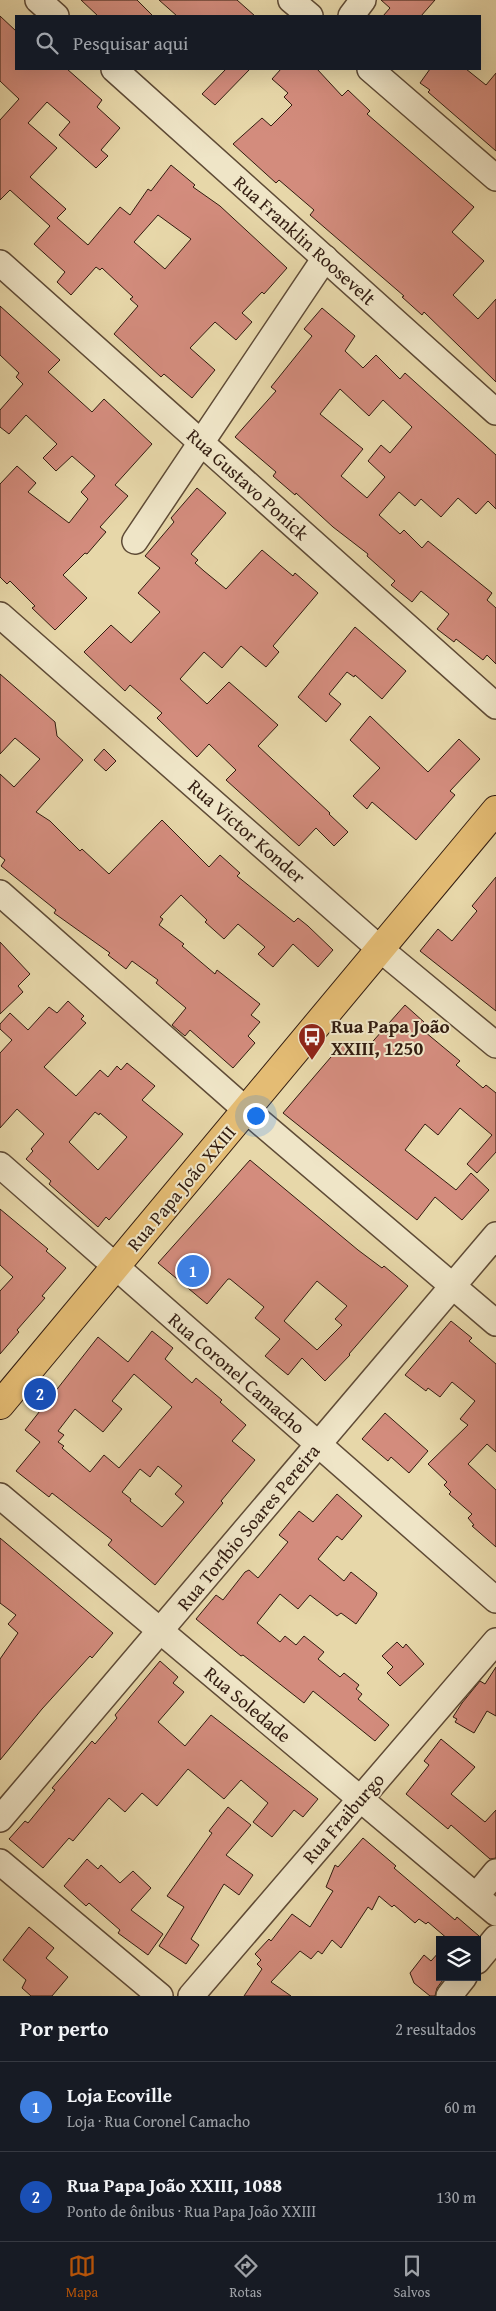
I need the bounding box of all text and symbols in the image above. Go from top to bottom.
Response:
search box [15,15,481,70]
icon: search [33,29,61,57]
text: Pesquisar aqui [73,29,188,57]
street label: Rua Franklin Roosevelt [228,168,383,312]
street label: Rua Gustavo Ponick [181,422,315,547]
street label: Rua Victor Konder [182,772,312,890]
place label: Rua Papa João XXIII, 1250 [331,1012,450,1062]
bus stop icon: Rua Papa João XXIII, 1250 [297,1022,327,1061]
your location [243,1103,269,1129]
street label: Rua Papa João XXIII [120,1119,242,1257]
pin: 1 [177,1252,209,1290]
street label: Rua Coronel Camacho [163,1306,311,1440]
pin: 2 [24,1375,56,1413]
street label: Rua Toríbio Soares Pereira [170,1438,326,1616]
street label: Rua Soledade [198,1659,298,1749]
street label: Rua Fraiburgo [295,1766,391,1870]
map controls [436,1936,481,1981]
button: layers [436,1936,481,1981]
text: Por perto [20,2013,109,2044]
text: 2 resultados [395,2017,476,2041]
text: Loja Ecoville [67,2081,172,2109]
text: 1 [32,2095,40,2119]
text: 60 m [444,2095,476,2119]
text: Loja · Rua Coronel Camacho [67,2109,250,2133]
text: Rua Papa João XXIII, 1088 [67,2171,282,2199]
text: 2 [32,2185,40,2209]
text: 130 m [436,2185,476,2209]
text: Ponto de ônibus · Rua Papa João XXIII [67,2199,316,2223]
tab: Mapa [66,2252,98,2302]
tab: Rotas [230,2252,262,2302]
tab: Salvos [393,2252,430,2302]

